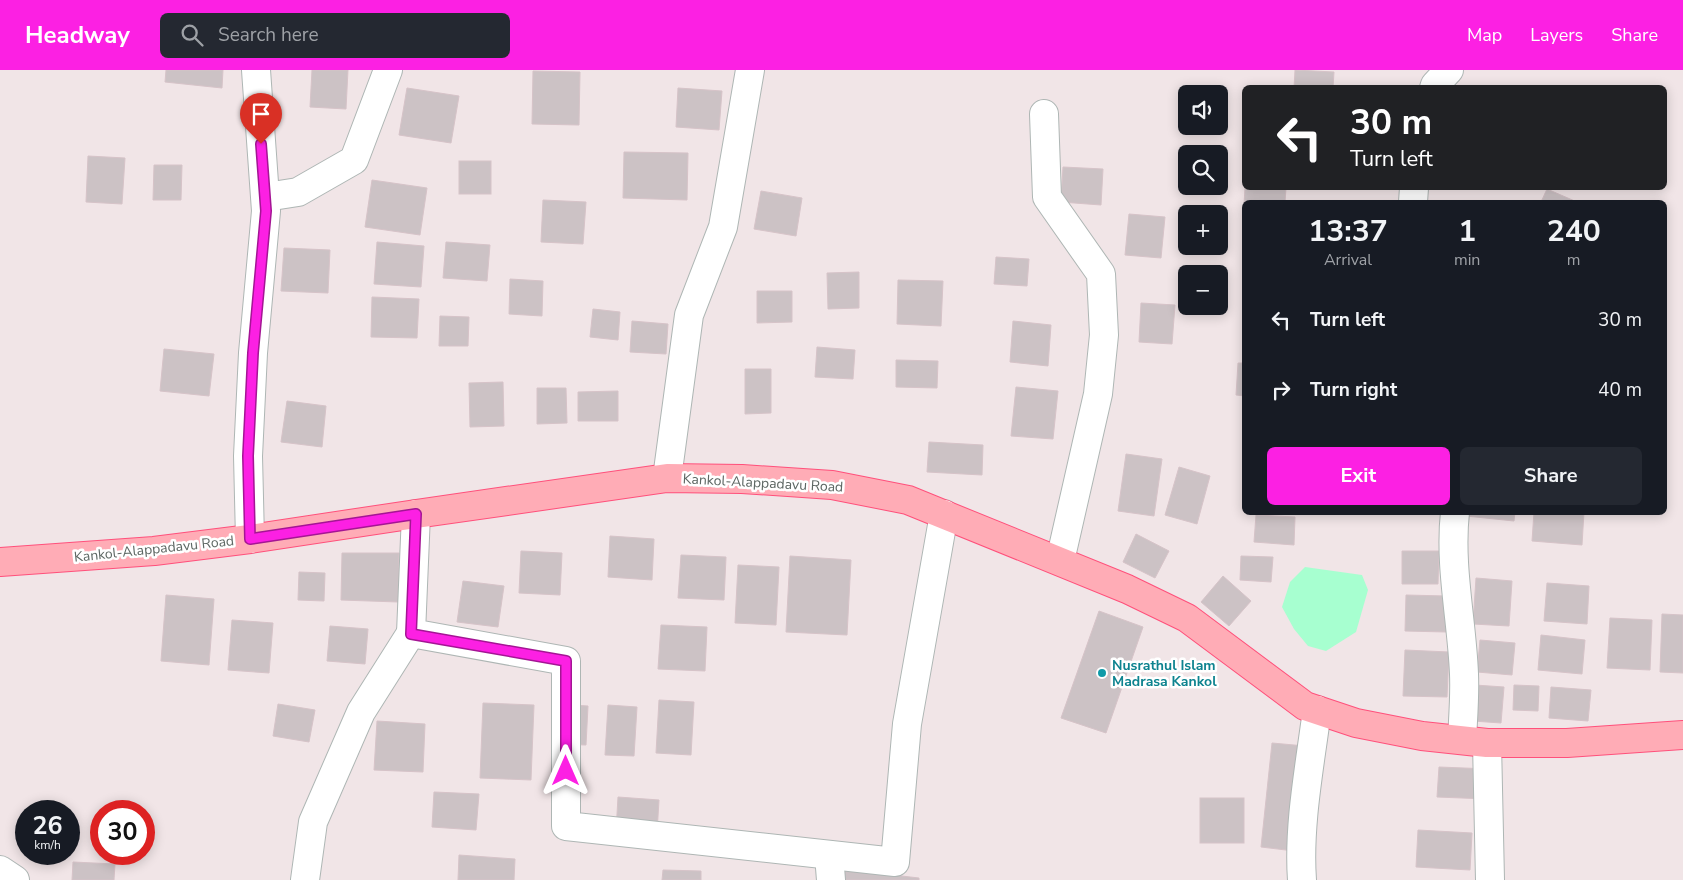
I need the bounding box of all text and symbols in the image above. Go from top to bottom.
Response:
search box [160,13,510,58]
text: Headway [25,19,130,51]
icon: search [178,21,206,49]
text: Search here [218,22,319,48]
text: Map [1467,23,1502,47]
text: Layers [1530,23,1583,47]
text: Share [1611,23,1658,47]
map controls [1178,85,1228,315]
button: sound [1178,85,1228,135]
pin [240,93,282,144]
text: 30 m [1350,99,1432,146]
icon: arrive [247,100,275,128]
icon: left [1267,105,1332,170]
text: Turn left [1350,144,1433,174]
button: search [1178,145,1228,195]
button: + [1178,205,1228,255]
text: 13:37 [1308,211,1388,252]
text: 1 [1458,211,1476,252]
text: 240 [1547,211,1601,252]
text: Arrival [1324,249,1372,271]
text: min [1454,249,1480,271]
text: m [1567,249,1581,271]
button: − [1178,265,1228,315]
icon: left [1267,306,1295,334]
text: Turn left [1310,307,1385,333]
text: 30 m [1598,307,1642,333]
icon: right [1267,376,1295,404]
text: Turn right [1310,377,1397,403]
text: 40 m [1598,377,1642,403]
button: Exit [1267,447,1450,505]
button: Share [1460,447,1642,505]
street label: Kankol-Alappadavu Road [682,469,844,497]
street label: Kankol-Alappadavu Road [73,531,235,567]
place label: Nusrathul Islam Madrasa Kankol [1112,656,1217,691]
marker: Nusrathul Islam Madrasa Kankol [1096,667,1108,679]
position arrow [539,744,591,796]
speed limit sign: 30 [90,800,155,865]
text: 26 [32,809,63,843]
text: km/h [34,837,61,853]

